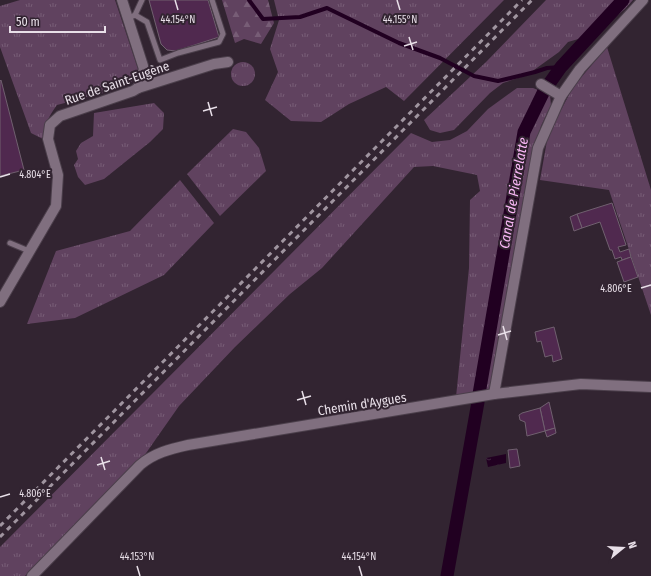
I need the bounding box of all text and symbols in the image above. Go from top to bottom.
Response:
scale bar [10,8,105,34]
text: 44.154°N [161,14,195,26]
text: 44.155°N [383,14,417,26]
text: 50 m [16,15,40,29]
street label: Rue de Saint-Eugène [63,58,171,108]
water label: Canal de Pierrelatte [496,136,532,250]
text: 4.804°E [19,169,51,181]
text: 4.806°E [600,283,632,295]
street label: Chemin d'Aygues [317,390,408,418]
text: 4.806°E [19,488,51,500]
north arrow [603,528,643,568]
text: N [625,540,639,550]
text: 44.153°N [120,551,154,563]
text: 44.154°N [342,551,376,563]

